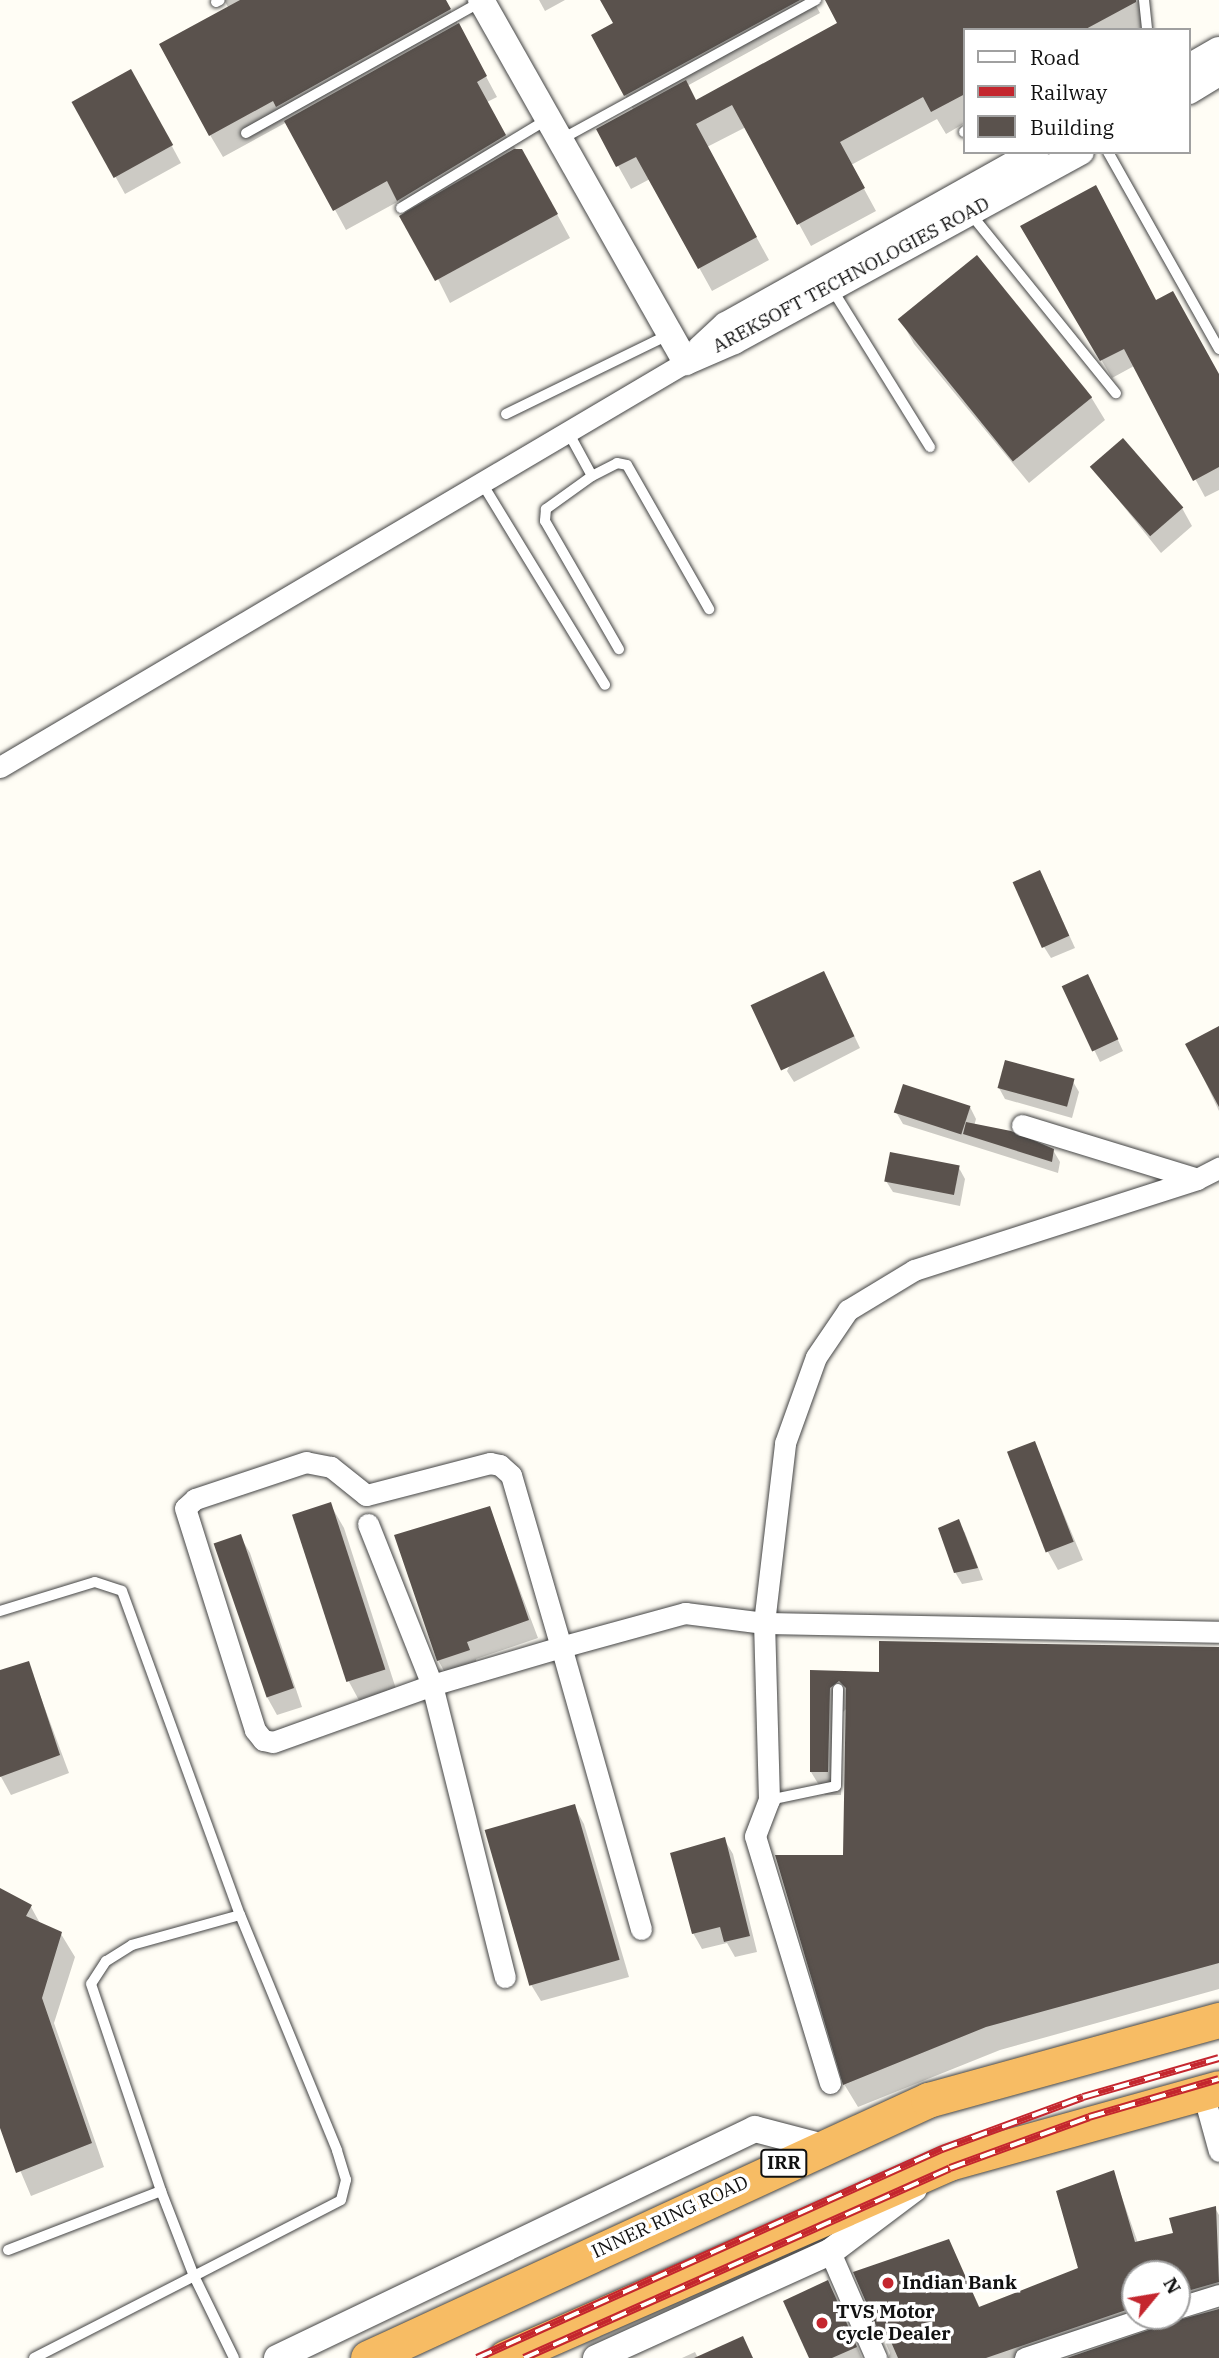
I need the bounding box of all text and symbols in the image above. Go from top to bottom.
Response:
legend [964,28,1191,154]
text: Road [1030,43,1080,71]
text: Railway [1030,78,1107,106]
text: Building [1030,113,1114,141]
street label: AREKSOFT TECHNOLOGIES ROAD [709,192,993,358]
road number: IRR [760,2148,808,2178]
street label: INNER RING ROAD [588,2171,752,2263]
north arrow [1121,2260,1191,2330]
place label: Indian Bank [902,2272,1017,2294]
text: N [1158,2273,1187,2298]
marker: Indian Bank [880,2275,896,2291]
place label: TVS Motor cycle Dealer [836,2301,951,2345]
marker: TVS Motor cycle Dealer [814,2315,830,2331]

